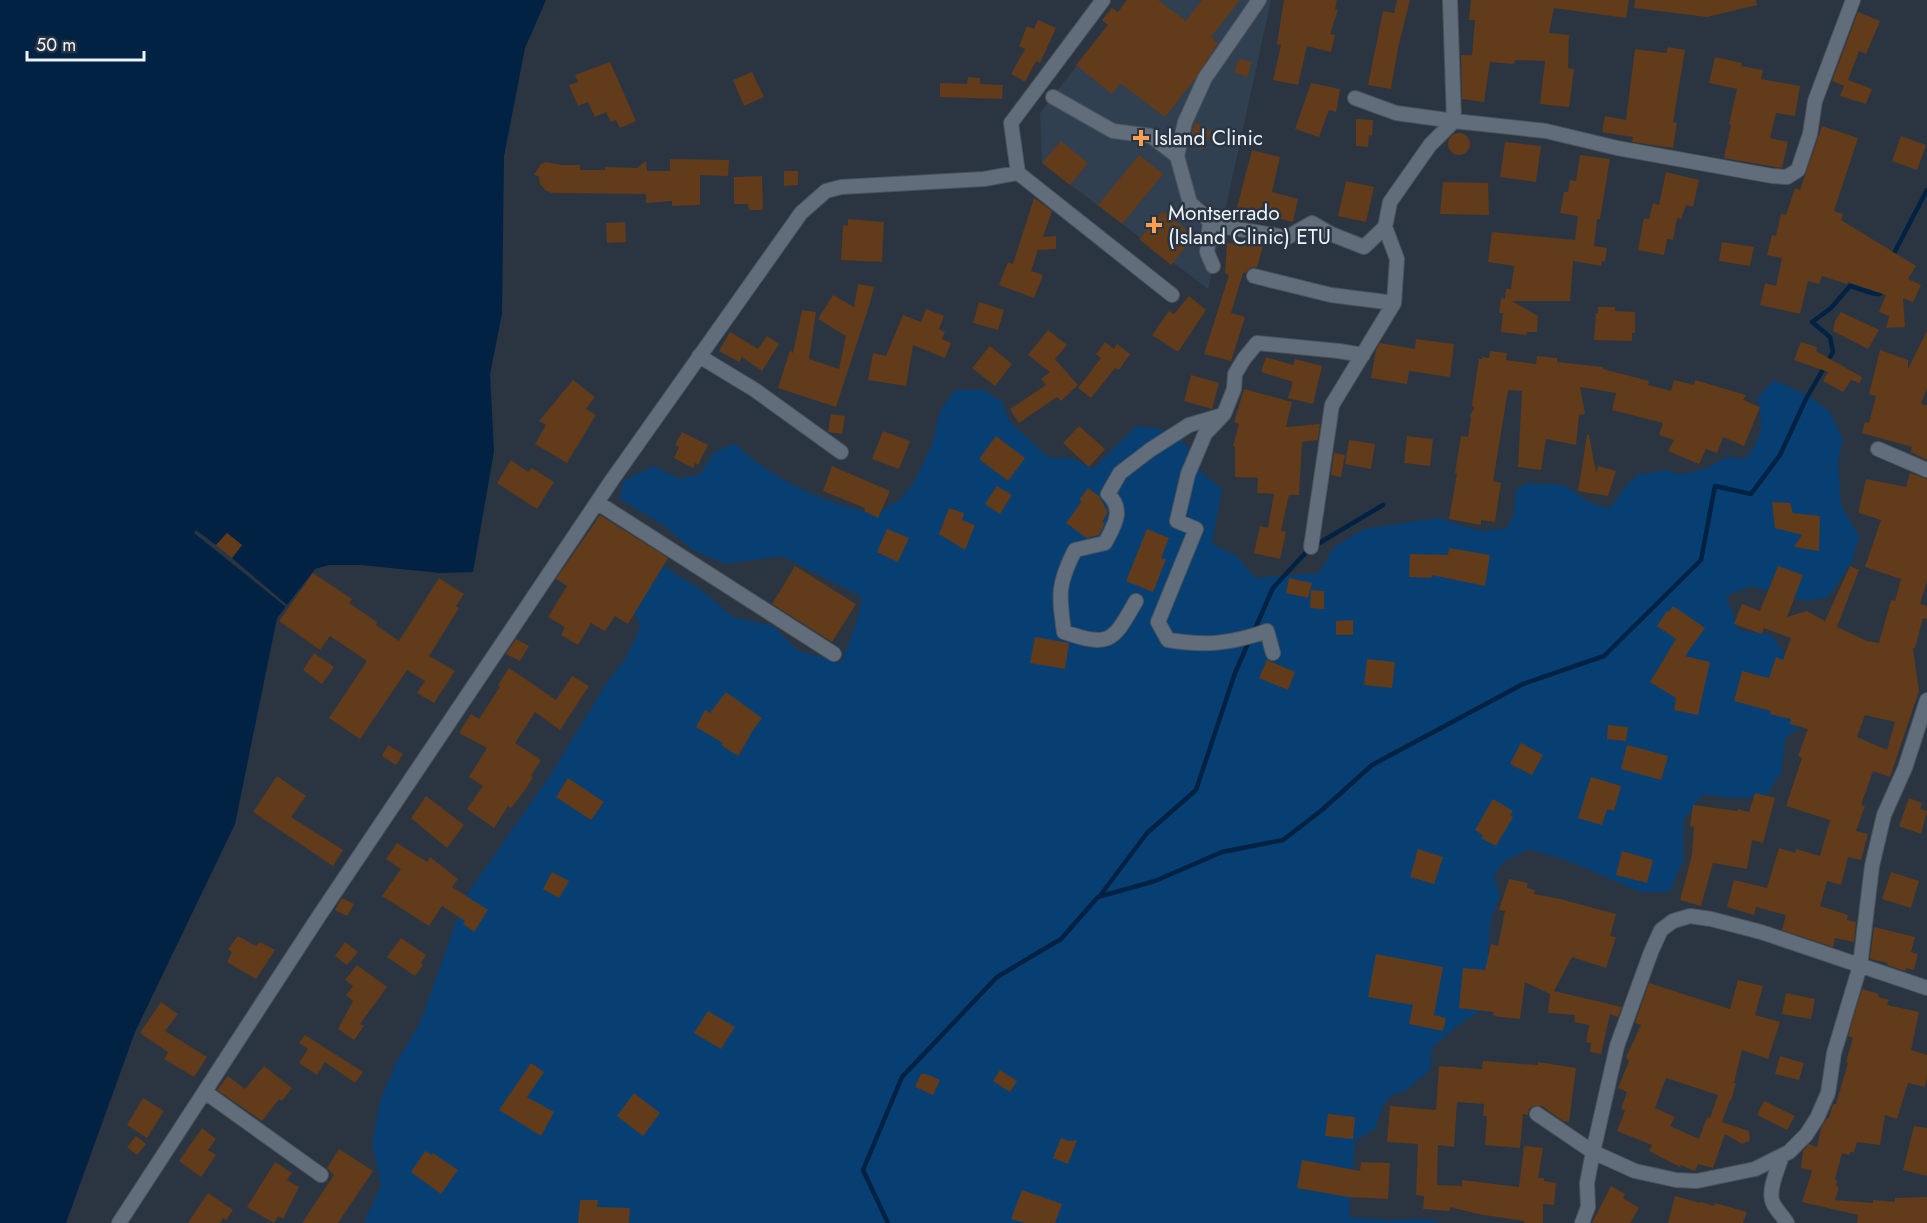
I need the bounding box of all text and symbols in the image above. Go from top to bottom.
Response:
scale bar [27,24,144,62]
text: 50 m [36,32,76,58]
place label: Island Clinic [1154,123,1263,153]
marker: Island Clinic [1132,129,1150,147]
place label: Montserrado (Island Clinic) ETU [1168,198,1331,252]
marker: Montserrado (Island Clinic) ETU [1145,216,1163,234]

